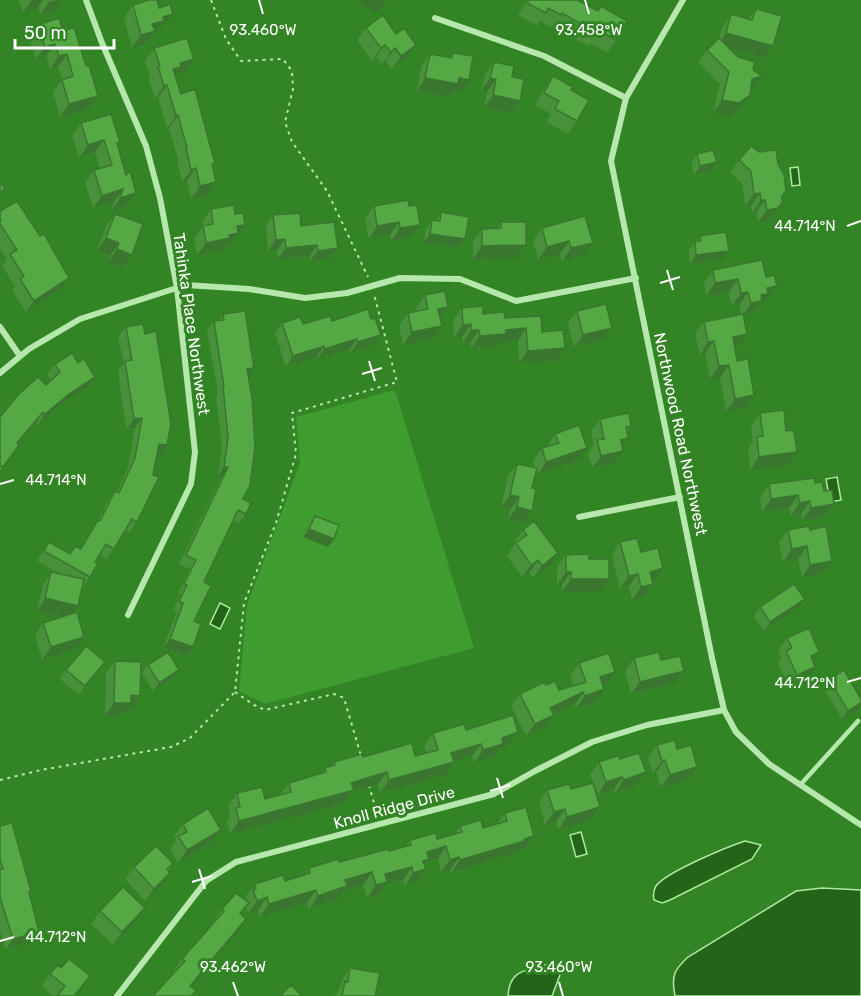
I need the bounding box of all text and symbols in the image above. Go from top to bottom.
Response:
scale bar [15,12,114,50]
text: 93.460°W [230,21,296,39]
text: 93.458°W [556,21,622,39]
text: 50 m [24,22,67,44]
text: 44.714°N [774,217,836,235]
street label: Tahinka Place Northwest [169,232,214,416]
street label: Northwood Road Northwest [650,331,711,537]
text: 44.714°N [25,471,87,489]
text: 44.712°N [775,674,835,692]
street label: Knoll Ridge Drive [331,782,457,833]
text: 44.712°N [26,928,86,946]
text: 93.462°W [200,958,266,976]
text: 93.460°W [526,958,592,976]

